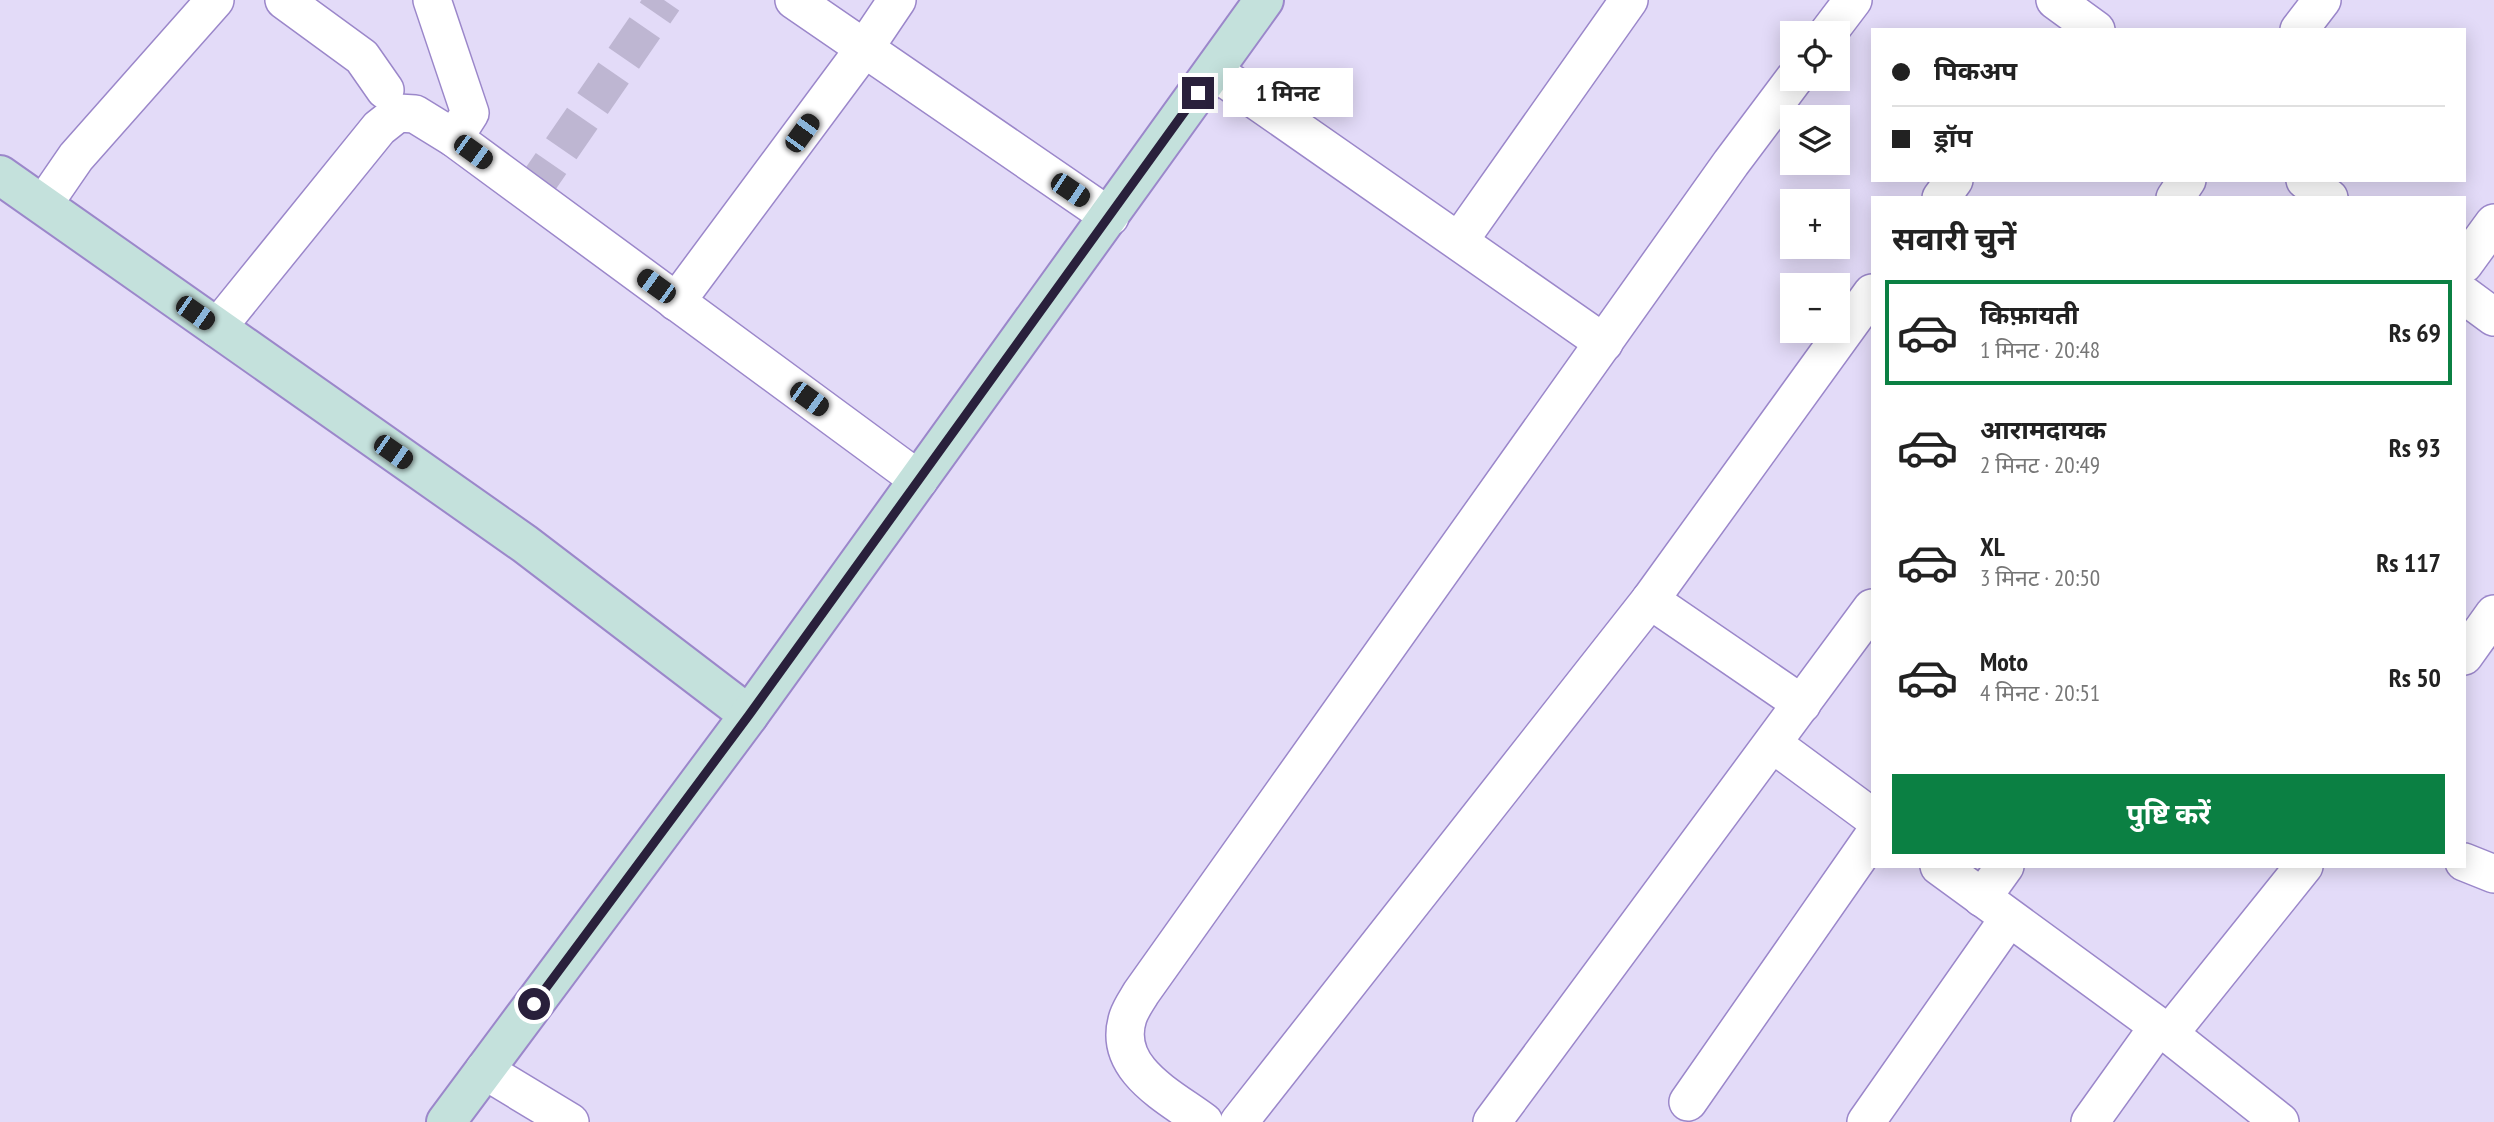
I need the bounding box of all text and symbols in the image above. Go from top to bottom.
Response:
map controls [1780,21,1850,343]
button: locate [1780,21,1850,91]
text: पिकअप [1934,54,2017,87]
callout: 1 मिनट [1222,68,1352,118]
route end [1182,77,1214,109]
text: 1 मिनट [1256,78,1320,107]
button: layers [1780,105,1850,175]
car [782,110,823,156]
text: ड्रॉप [1934,121,1972,154]
car [450,131,497,173]
car [1047,170,1094,210]
button: + [1780,189,1850,259]
text: सवारी चुनें [1892,217,2016,259]
car [633,265,680,307]
button: − [1780,273,1850,343]
car [172,292,219,334]
text: किफ़ायती [1980,298,2079,331]
icon: car [1896,301,1959,364]
text: Rs 69 [2389,316,2441,349]
text: 1 मिनट · 20:48 [1980,335,2100,364]
car [786,378,833,420]
text: आरामदायक [1980,413,2106,446]
icon: car [1896,416,1959,479]
car [370,431,417,473]
text: Rs 93 [2389,431,2441,464]
text: 2 मिनट · 20:49 [1980,450,2100,479]
text: XL [1980,530,2005,563]
icon: car [1896,531,1959,594]
text: Rs 117 [2376,546,2441,579]
text: 3 मिनट · 20:50 [1980,563,2100,592]
text: Moto [1980,645,2028,678]
icon: car [1896,646,1959,709]
text: Rs 50 [2389,661,2441,694]
text: 4 मिनट · 20:51 [1980,678,2100,707]
button: पुष्टि करें [1892,774,2445,854]
route start [518,988,550,1020]

